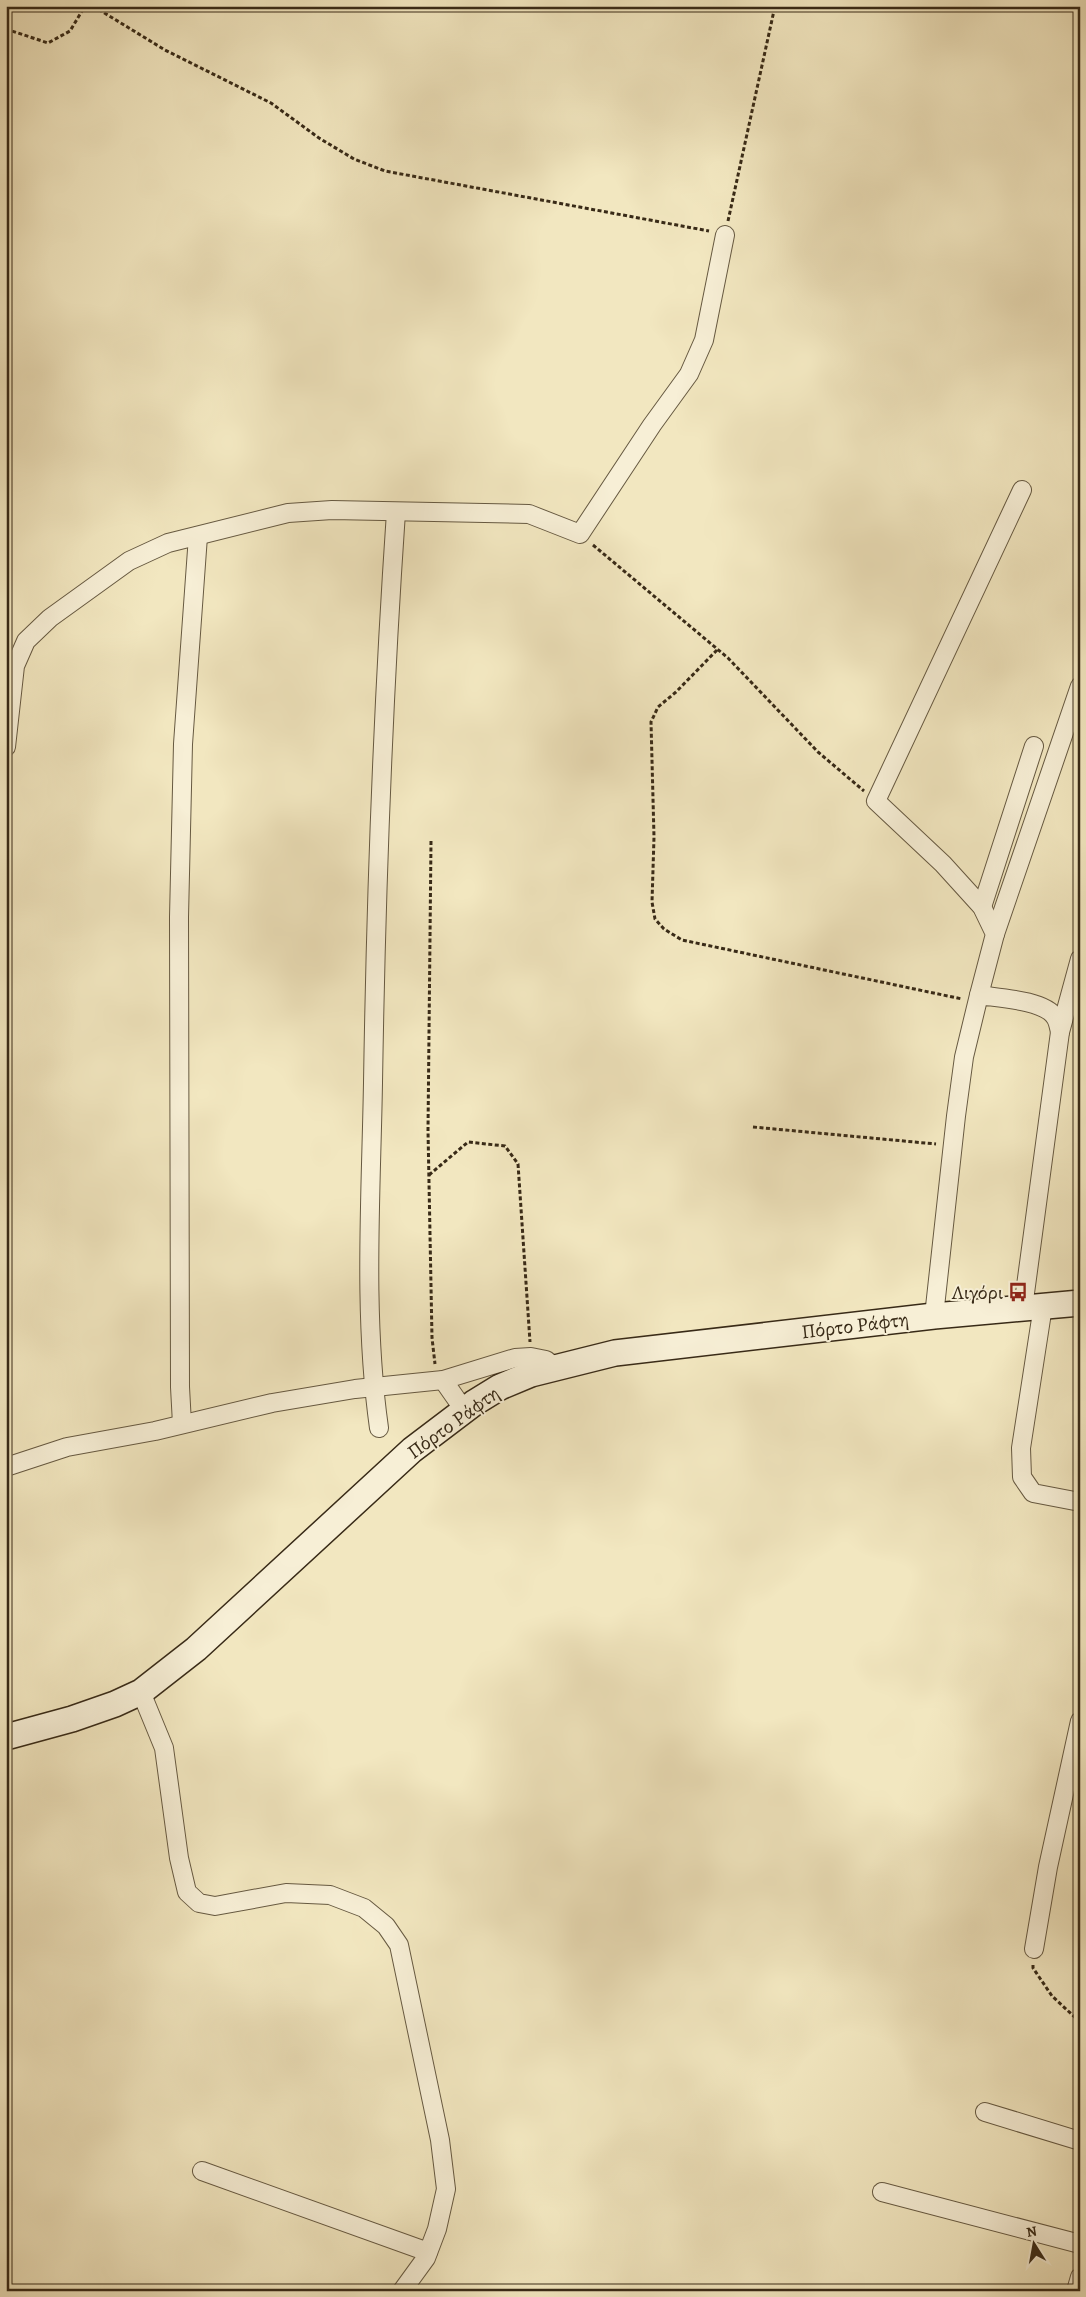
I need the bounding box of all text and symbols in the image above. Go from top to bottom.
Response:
place label: Λιγόρι [951,1279,1004,1306]
bus stop icon: Λιγόρι [1007,1281,1029,1303]
street label: Πόρτο Ράφτη [800,1306,910,1345]
street label: Πόρτο Ράφτη [402,1380,505,1465]
north arrow [1008,2220,1058,2270]
text: N [1025,2221,1038,2242]

